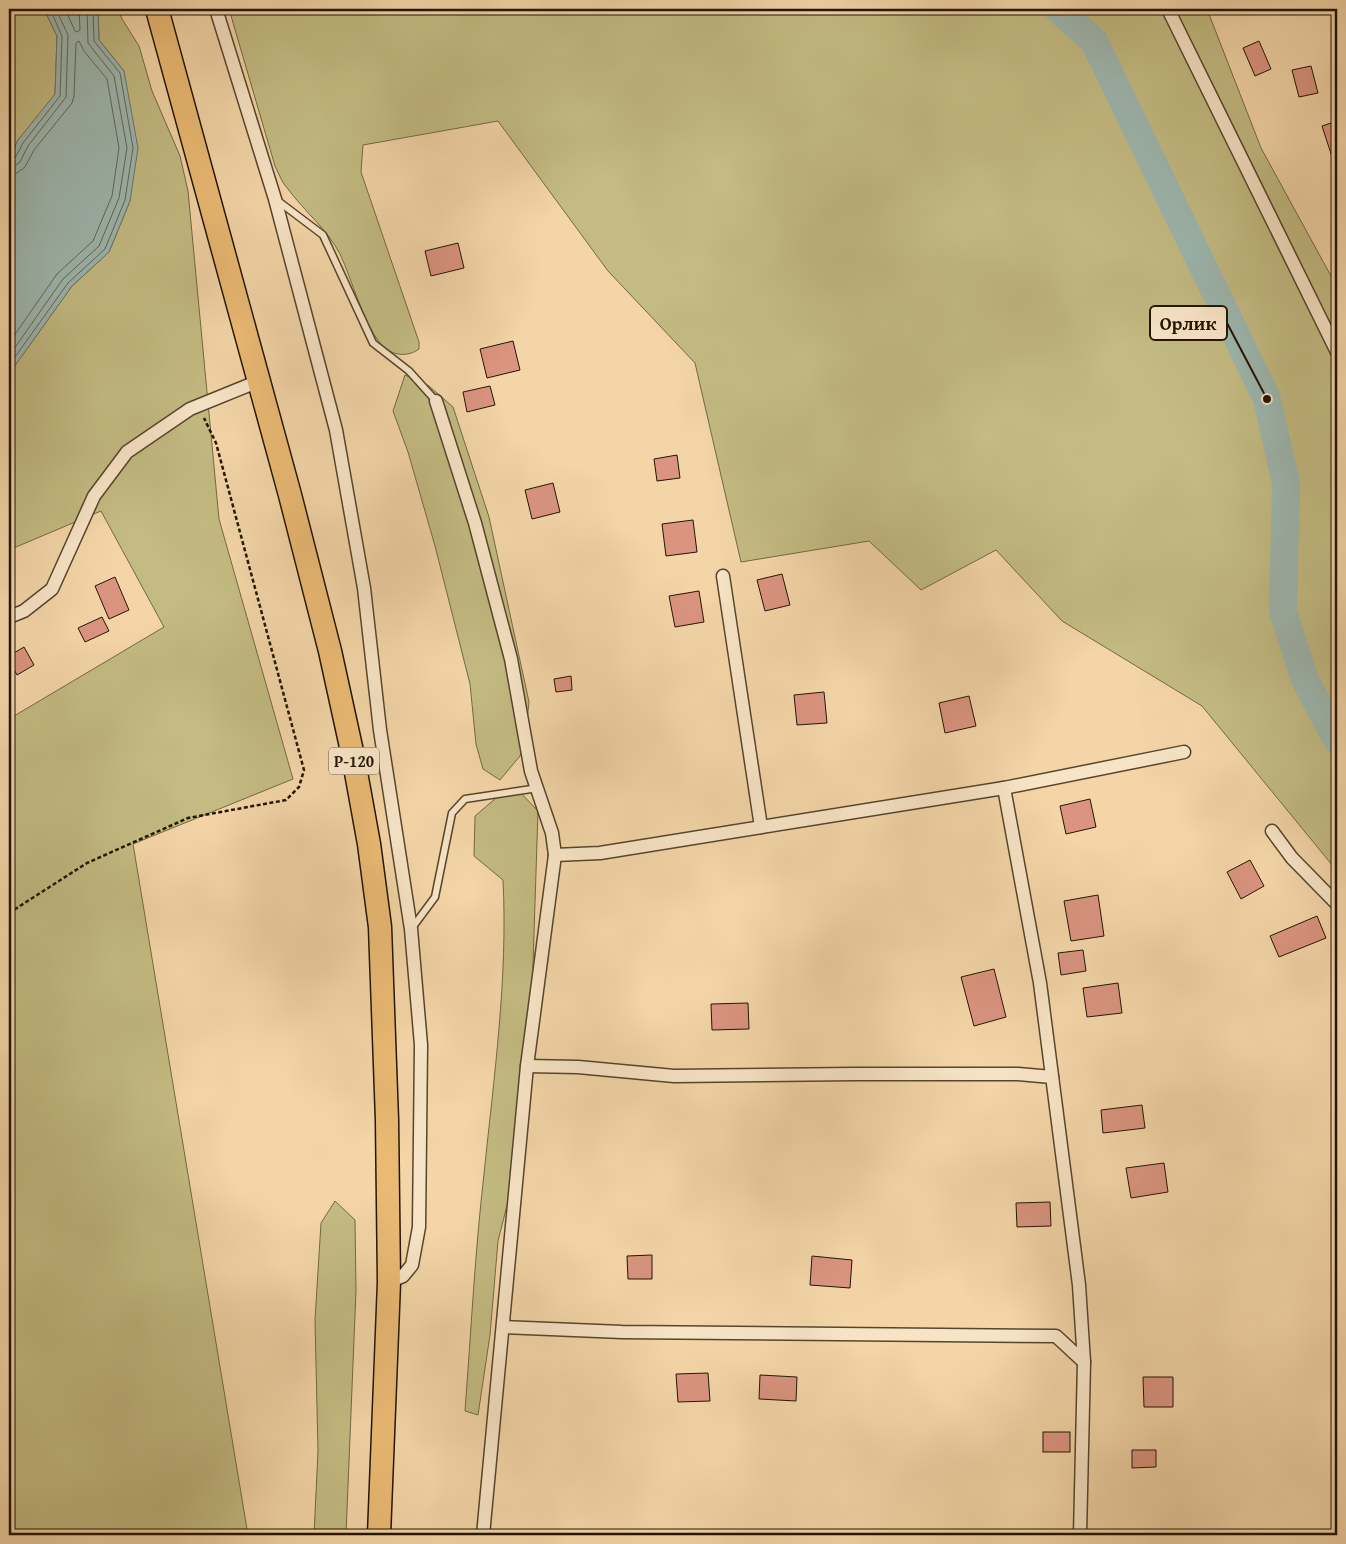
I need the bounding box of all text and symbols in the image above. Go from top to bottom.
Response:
callout: Орлик [1150,306,1227,340]
text: Орлик [1160,309,1216,337]
road number: Р-120 [329,748,379,774]

